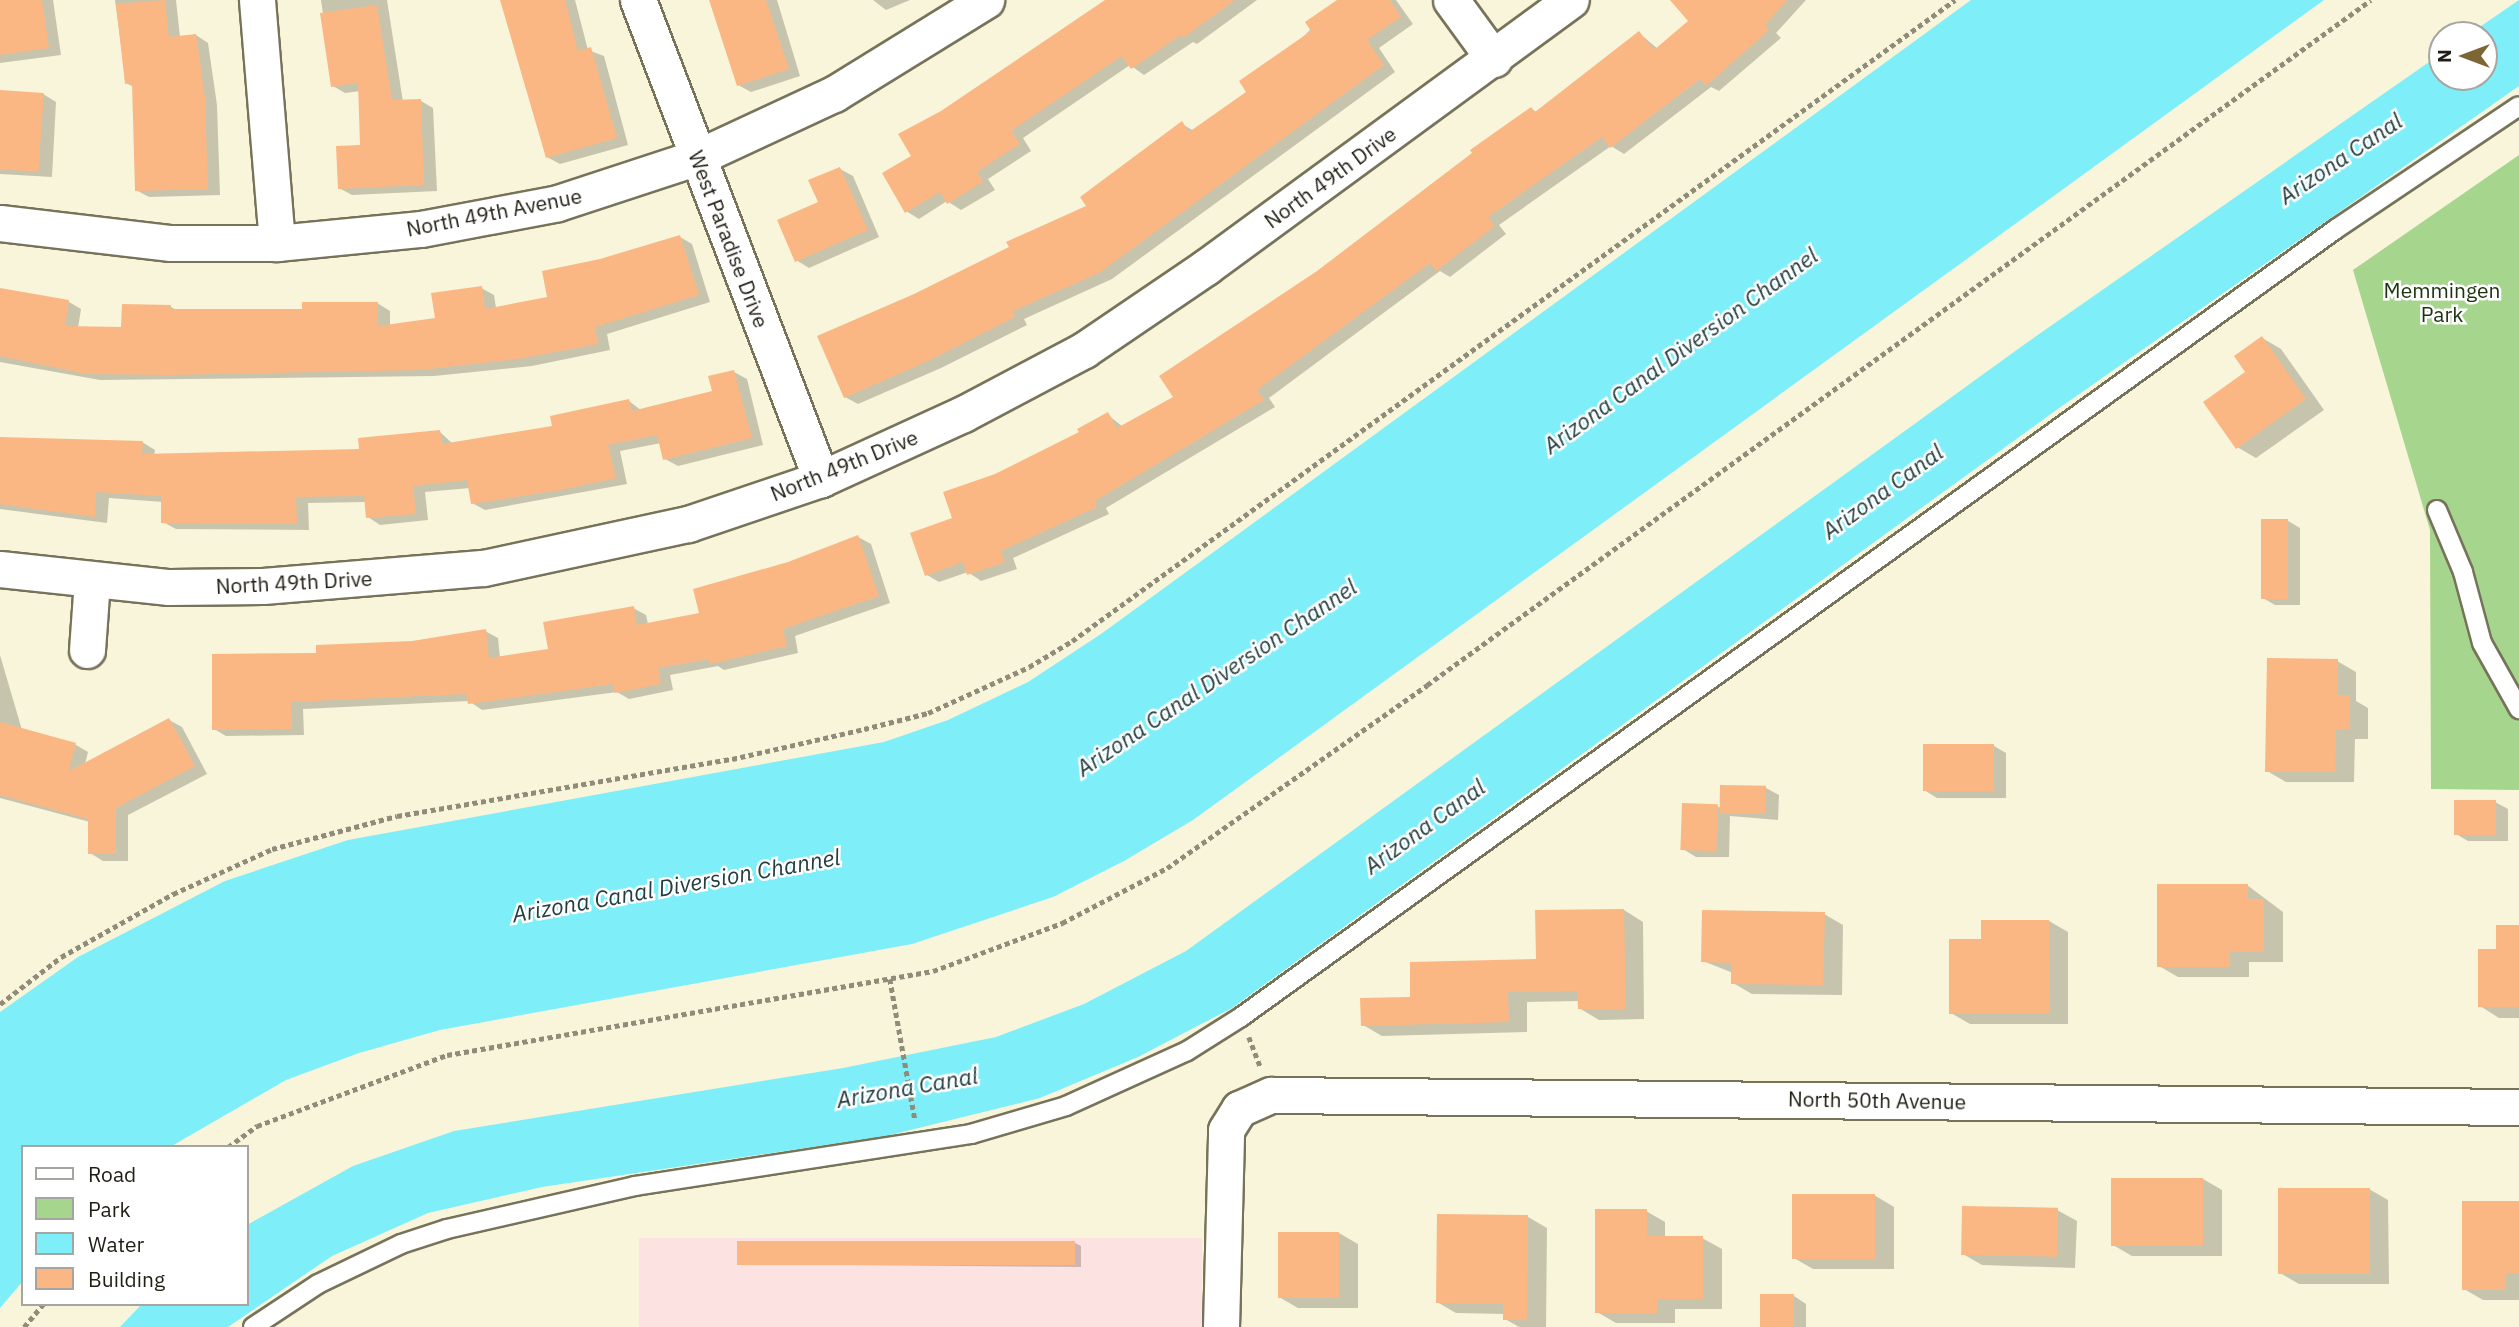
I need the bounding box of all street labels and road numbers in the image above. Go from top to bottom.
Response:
street label: North 49th Drive [1259,121,1401,233]
street label: West Paradise Drive [684,147,774,331]
street label: North 49th Avenue [404,183,584,241]
street label: North 49th Drive [767,424,921,506]
street label: North 49th Drive [215,565,373,599]
street label: North 50th Avenue [1788,1086,1966,1114]

